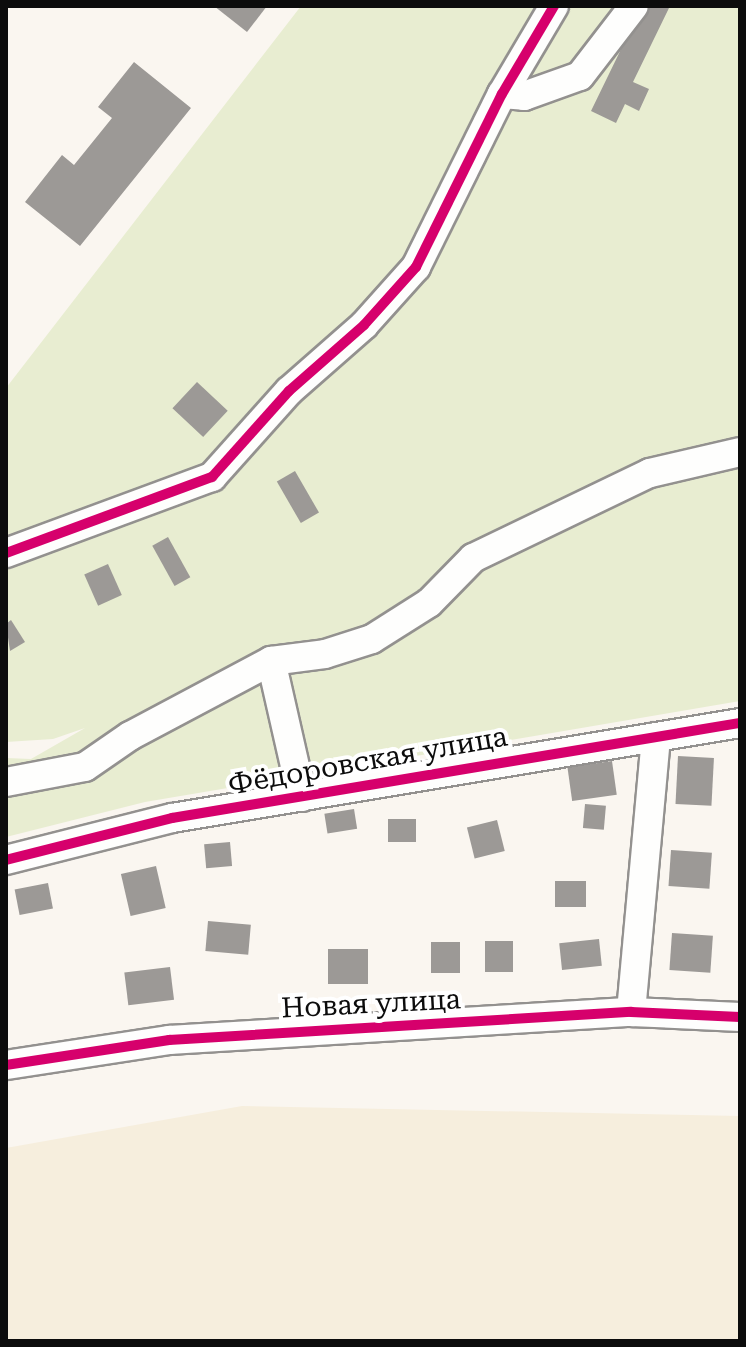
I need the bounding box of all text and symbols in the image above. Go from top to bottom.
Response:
street label: Фёдоровская улица [226,720,510,802]
street label: Новая улица [280,983,462,1025]

